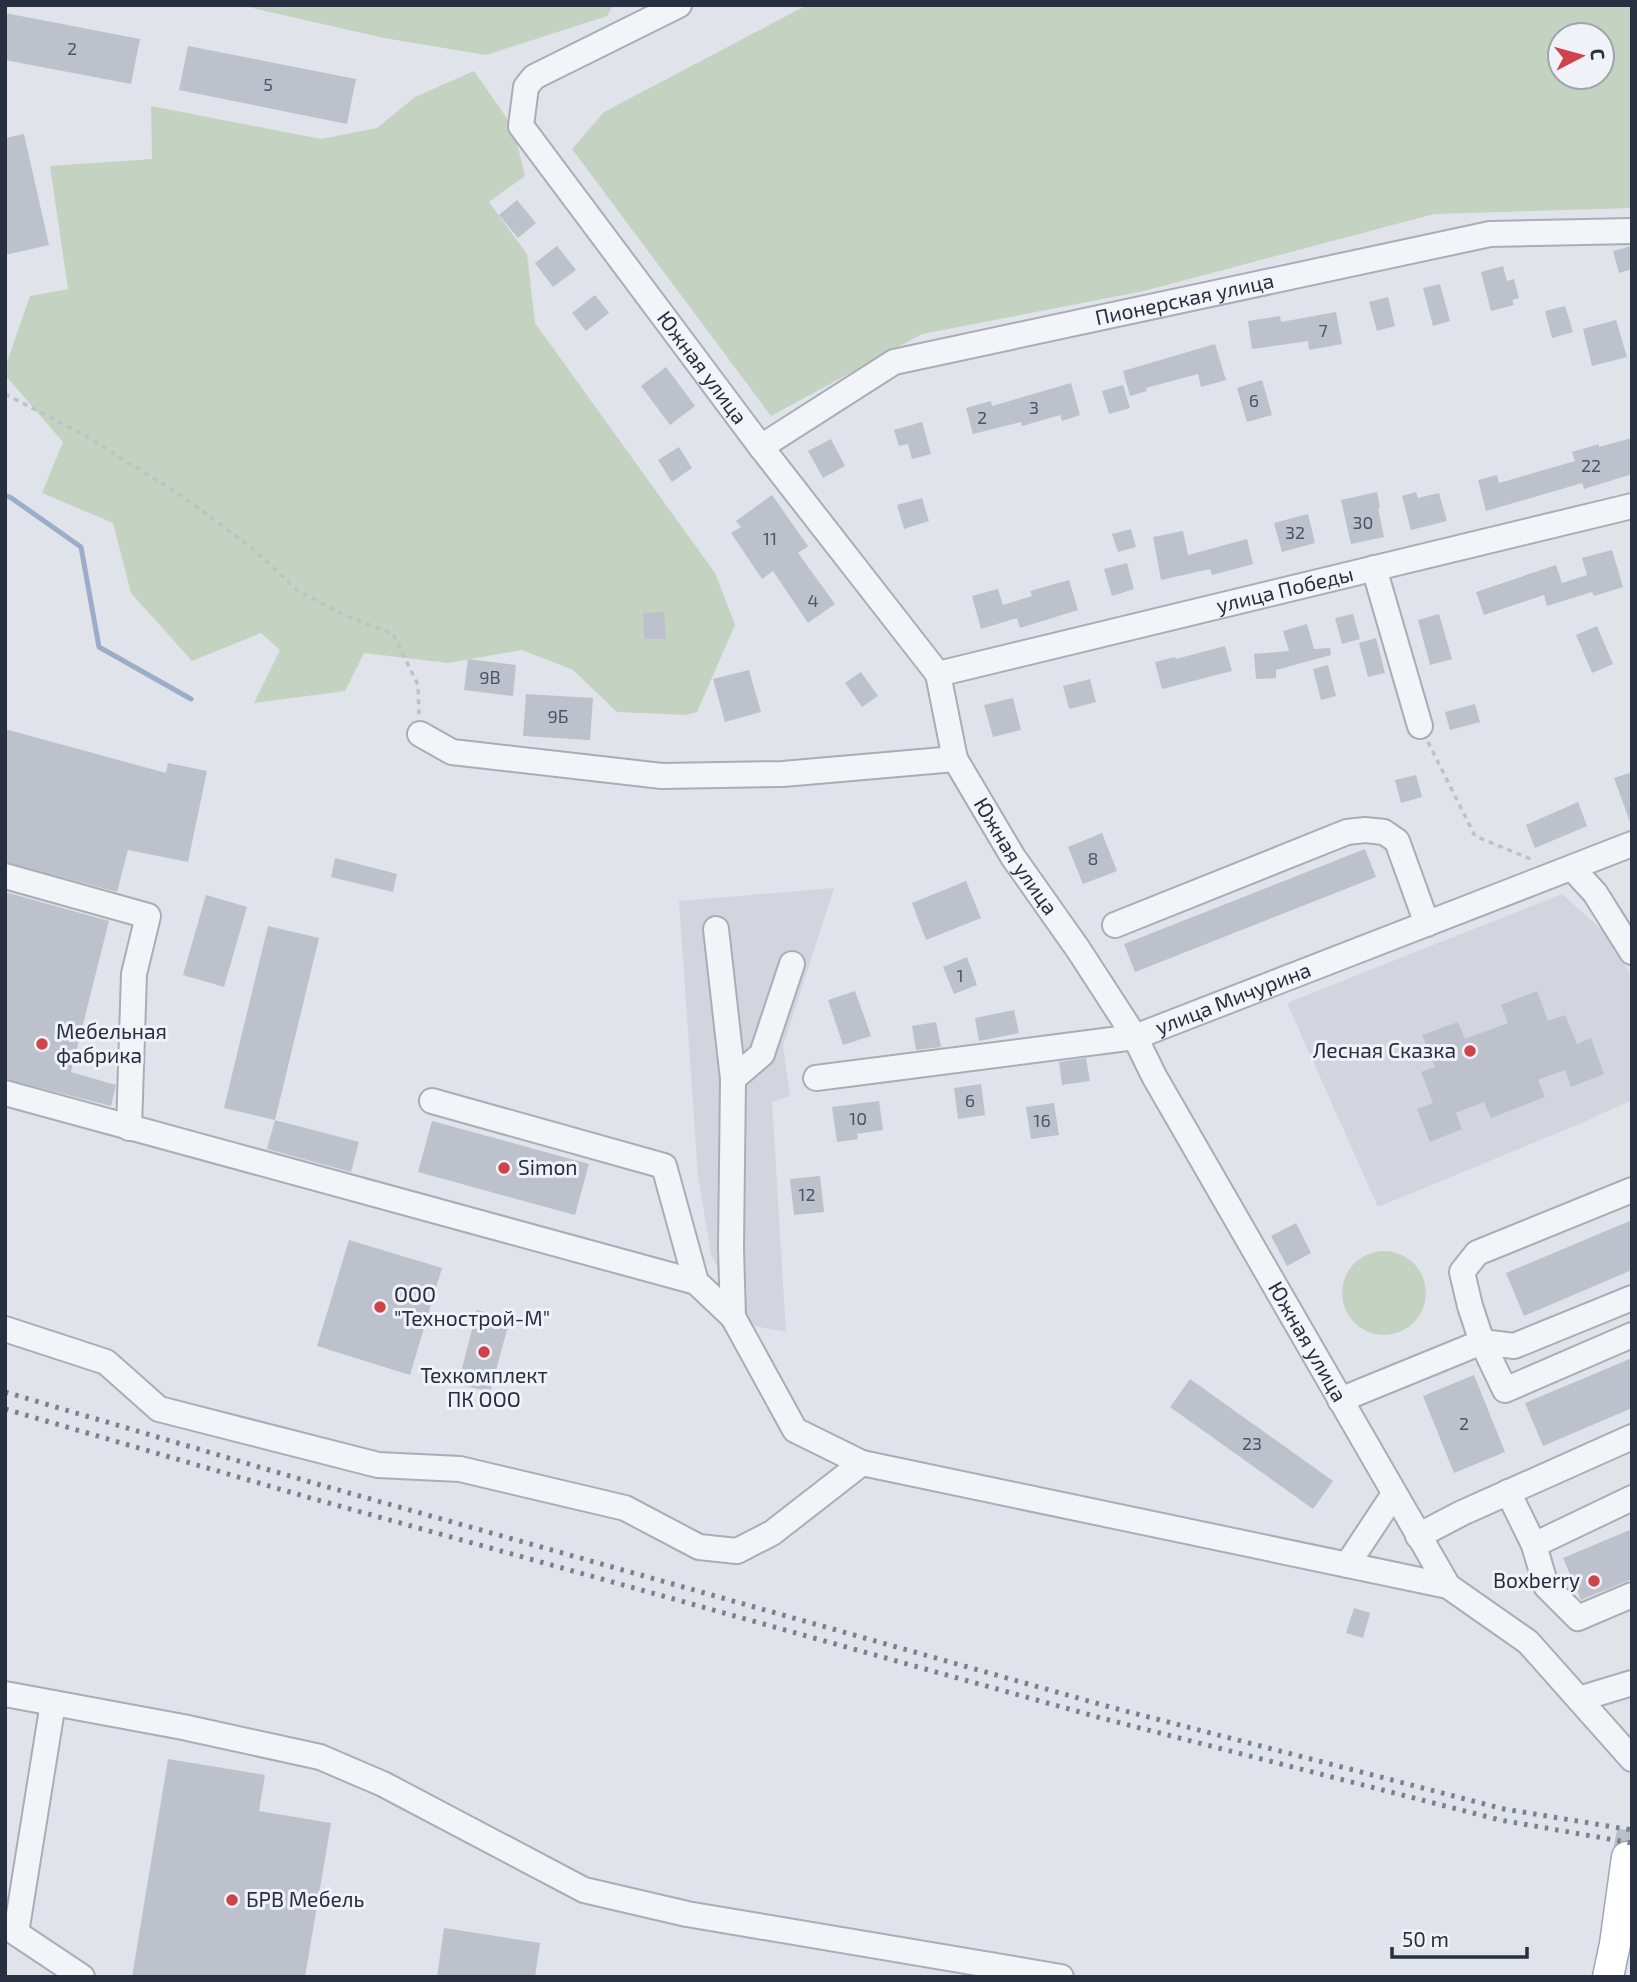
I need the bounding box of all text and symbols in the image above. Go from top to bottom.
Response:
north arrow [1546,21,1616,91]
house number: 2 [67,37,77,59]
text: С [1586,47,1610,61]
house number: 5 [263,73,273,95]
street label: Пионерская улица [1093,267,1276,329]
street label: Южная улица [653,306,753,428]
house number: 7 [1318,319,1328,341]
house number: 6 [1249,389,1259,411]
house number: 3 [1029,396,1039,418]
house number: 2 [977,406,987,428]
house number: 22 [1581,454,1601,476]
house number: 30 [1353,511,1373,533]
house number: 32 [1285,521,1305,543]
house number: 11 [763,527,777,549]
street label: улица Победы [1214,560,1356,618]
house number: 4 [807,589,819,611]
house number: 9В [479,666,501,688]
house number: 9Б [547,705,569,727]
street label: Южная улица [970,793,1064,919]
house number: 8 [1088,847,1098,869]
street label: улица Мичурина [1151,956,1314,1040]
house number: 1 [956,964,964,986]
place label: Мебельная фабрика [56,1018,167,1067]
marker: Мебельная фабрика [34,1036,50,1052]
place label: Лесная Сказка [1313,1037,1456,1062]
marker: Лесная Сказка [1462,1043,1478,1059]
house number: 6 [965,1089,975,1111]
house number: 10 [849,1107,867,1129]
house number: 16 [1033,1109,1051,1131]
place label: Simon [518,1154,578,1179]
marker: Simon [496,1160,512,1176]
house number: 12 [798,1183,816,1205]
street label: Южная улица [1264,1277,1353,1406]
place label: ООО "Технострой-М" [394,1281,550,1330]
marker: ООО "Технострой-М" [372,1299,388,1315]
marker: Техкомплект ПК ООО [476,1344,492,1360]
place label: Техкомплект ПК ООО [420,1362,548,1411]
house number: 2 [1459,1412,1469,1434]
house number: 23 [1242,1432,1262,1454]
place label: Boxberry [1493,1567,1580,1592]
marker: Boxberry [1586,1573,1602,1589]
place label: БРВ Мебель [246,1886,364,1911]
marker: БРВ Мебель [224,1892,240,1908]
scale bar [1392,1916,1527,1960]
text: 50 m [1402,1926,1449,1951]

